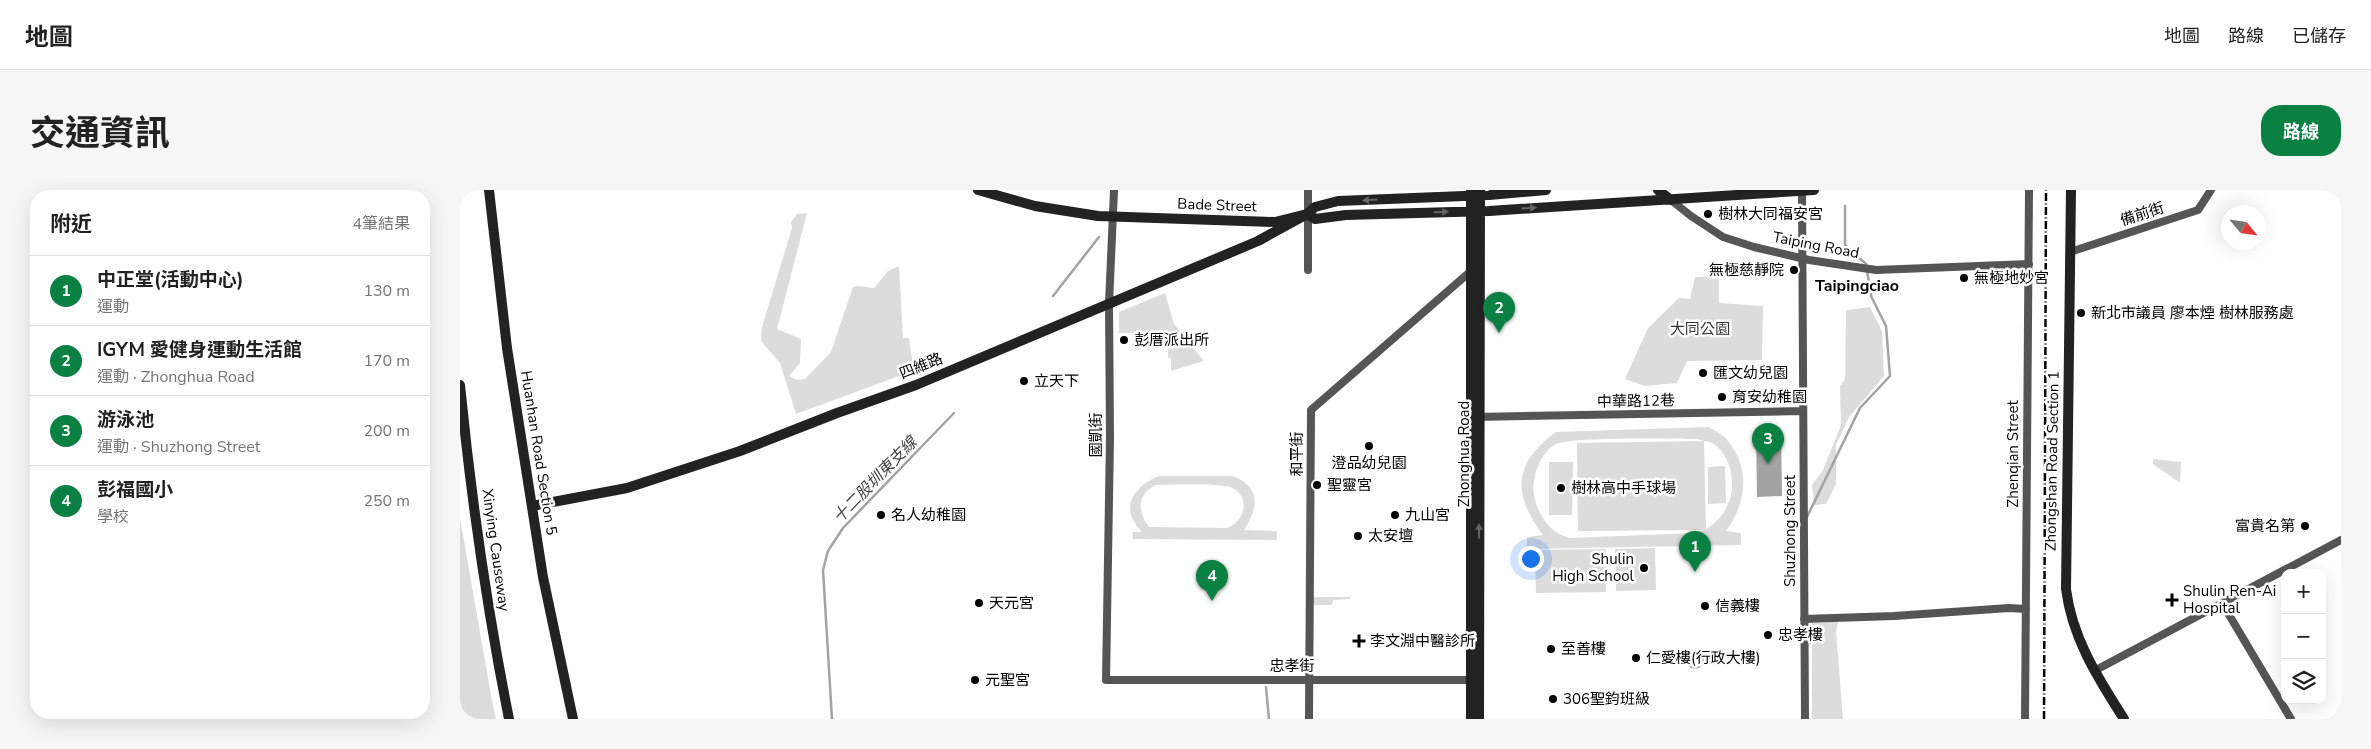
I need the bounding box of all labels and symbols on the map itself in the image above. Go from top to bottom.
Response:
street label: Bade Street [1177,194,1258,216]
one-way arrow [1361,196,1377,204]
street label: 備前街 [2118,198,2166,230]
one-way arrow [1521,204,1537,212]
place label: 樹林大同福安宮 [1718,204,1823,224]
north arrow [2221,205,2266,250]
one-way arrow [1434,208,1450,216]
marker: 樹林大同福安宮 [1702,208,1714,220]
street label: Taiping Road [1771,227,1861,263]
place label: 無極慈靜院 [1709,260,1784,280]
marker: 無極慈靜院 [1788,264,1800,276]
place label: 無極地妙宮 [1974,268,2049,288]
marker: 無極地妙宮 [1958,272,1970,284]
district label: Taipingciao [1815,275,1899,297]
pin: 2 [1483,292,1515,333]
place label: 新北市議員 廖本煙 樹林服務處 [2091,303,2294,323]
marker: 新北市議員 廖本煙 樹林服務處 [2075,307,2087,319]
park label: 大同公園 [1670,319,1730,339]
place label: 彭厝派出所 [1134,330,1209,350]
marker: 彭厝派出所 [1118,334,1130,346]
street label: 四維路 [896,348,946,384]
place label: 匯文幼兒園 [1713,363,1788,383]
marker: 匯文幼兒園 [1697,367,1709,379]
street label: Huanhan Road Section 5 [516,369,562,537]
place label: 立天下 [1034,371,1079,391]
street label: Zhongshan Road Section 1 [2040,371,2064,551]
marker: 立天下 [1018,375,1030,387]
place label: 育安幼稚園 [1732,387,1807,407]
street label: 中華路12巷 [1597,390,1675,412]
marker: 育安幼稚園 [1716,391,1728,403]
street label: Zhenqian Street [2003,400,2023,508]
street label: Zhonghua Road [1454,401,1474,507]
street label: 國凱街 [1086,412,1106,458]
pin: 3 [1752,423,1784,464]
water label: 十二股圳東支線 [828,431,923,528]
street label: 和平街 [1287,431,1307,477]
marker: 澄品幼兒園 [1363,440,1375,452]
place label: 澄品幼兒園 [1331,453,1407,473]
street label: Shuzhong Street [1780,474,1800,587]
place label: 聖靈宮 [1327,475,1372,495]
place label: 樹林高中手球場 [1571,478,1676,498]
marker: 聖靈宮 [1311,479,1323,491]
marker: 樹林高中手球場 [1555,482,1567,494]
street label: Xinying Causeway [478,488,515,613]
place label: 名人幼稚園 [891,505,966,525]
place label: 九山宮 [1405,505,1450,525]
marker: 名人幼稚園 [875,509,887,521]
marker: 九山宮 [1389,509,1401,521]
place label: 富貴名第 [2235,516,2295,536]
marker: 富貴名第 [2299,520,2311,532]
one-way arrow [1475,523,1483,539]
place label: 太安壇 [1368,526,1413,546]
marker: 太安壇 [1352,530,1364,542]
pin: 1 [1679,531,1711,572]
your location [1518,546,1544,572]
place label: Shulin High School [1552,549,1635,586]
pin: 4 [1196,560,1228,601]
marker: Shulin High School [1638,562,1650,574]
place label: Shulin Ren-Ai Hospital [2183,581,2276,618]
place label: 天元宮 [989,593,1034,613]
marker: Shulin Ren-Ai Hospital [2165,593,2179,607]
place label: 信義樓 [1715,596,1760,616]
marker: 天元宮 [973,597,985,609]
marker: 信義樓 [1699,600,1711,612]
place label: 忠孝樓 [1778,625,1823,645]
marker: 忠孝樓 [1762,629,1774,641]
place label: 李文淵中醫診所 [1370,631,1475,651]
marker: 李文淵中醫診所 [1352,634,1366,648]
place label: 至善樓 [1561,639,1606,659]
marker: 至善樓 [1545,643,1557,655]
place label: 仁愛樓(行政大樓) [1646,648,1761,668]
marker: 仁愛樓(行政大樓) [1630,652,1642,664]
street label: 忠孝街 [1269,656,1315,676]
place label: 元聖宮 [985,670,1030,690]
marker: 元聖宮 [969,674,981,686]
place label: 306聖鈞班級 [1563,689,1650,709]
marker: 306聖鈞班級 [1547,693,1559,705]

